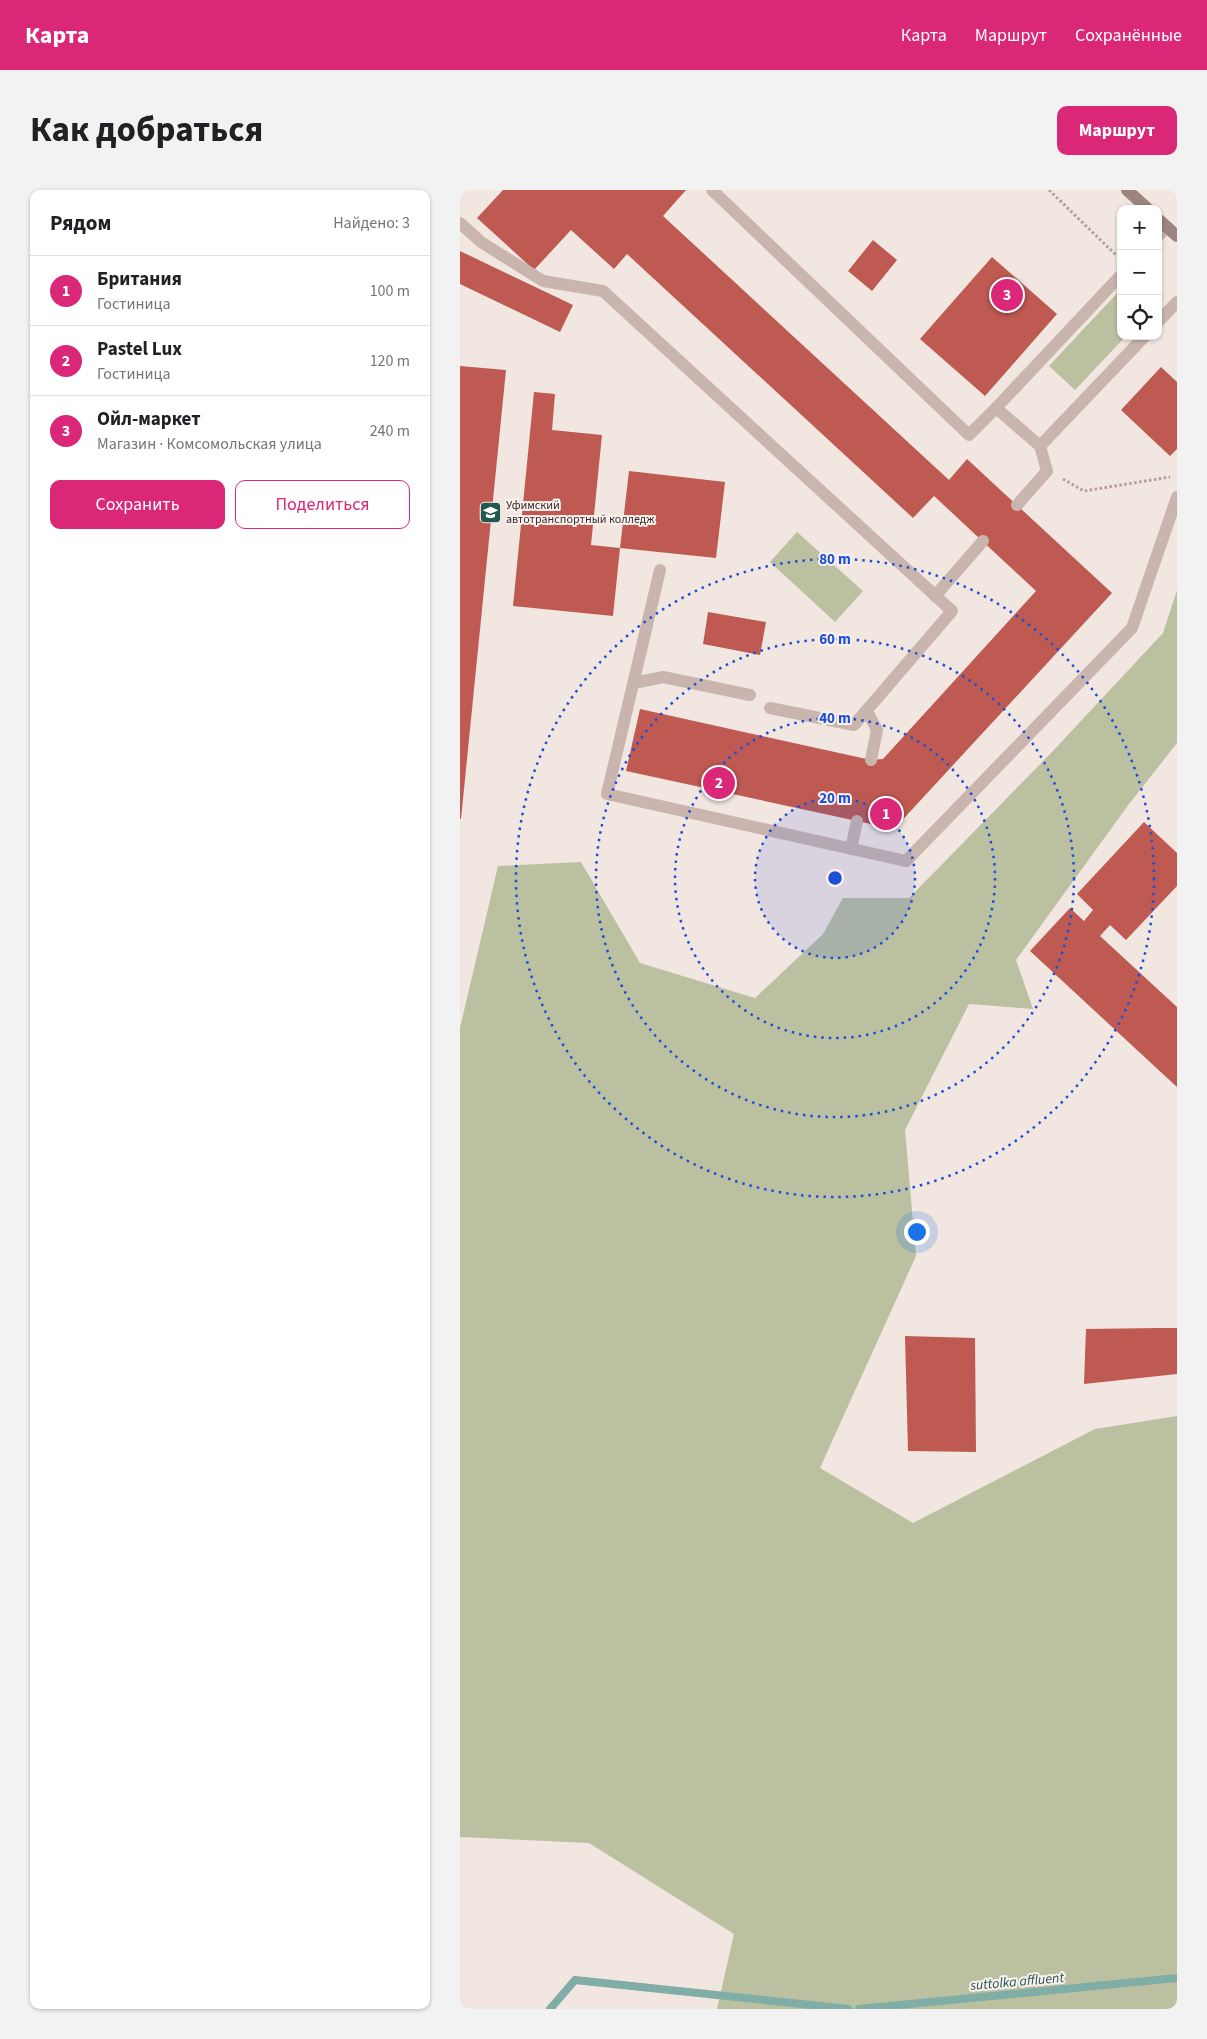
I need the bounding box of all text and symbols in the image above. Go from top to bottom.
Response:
text: Карта [25,18,89,53]
text: Карта [901,23,947,48]
text: Маршрут [975,23,1047,48]
text: Сохранённые [1075,23,1182,48]
text: Как добраться [30,105,263,155]
button: Маршрут [1057,106,1177,155]
map controls [1117,205,1162,340]
button: + [1117,205,1162,250]
text: Рядом [50,208,111,238]
text: Найдено: 3 [333,212,410,234]
button: − [1117,250,1162,295]
text: Британия [97,266,182,293]
pin: 3 [991,276,1023,314]
text: 1 [62,280,70,302]
text: 100 m [370,280,410,302]
text: Гостиница [97,293,171,315]
button: locate [1117,295,1162,340]
text: Pastel Lux [97,336,182,363]
text: 2 [62,350,70,372]
text: 120 m [370,350,410,372]
text: Гостиница [97,363,171,385]
text: Ойл-маркет [97,406,201,433]
text: 3 [62,420,70,442]
text: 240 m [370,420,410,442]
text: Магазин · Комсомольская улица [97,433,322,455]
button: Сохранить [50,480,225,529]
button: Поделиться [235,480,410,529]
place label: Уфимский автотранспортный колледж [506,497,655,528]
school or university icon: Уфимский автотранспортный колледж [478,500,502,524]
text: 80 m [819,549,851,570]
text: 60 m [819,629,851,650]
text: 40 m [819,708,851,729]
pin: 2 [703,764,735,802]
text: 20 m [819,788,851,809]
pin: 1 [870,795,902,833]
centre of rings [826,869,844,887]
your location [904,1219,930,1245]
water label: suttolka affluent [968,1968,1065,1996]

